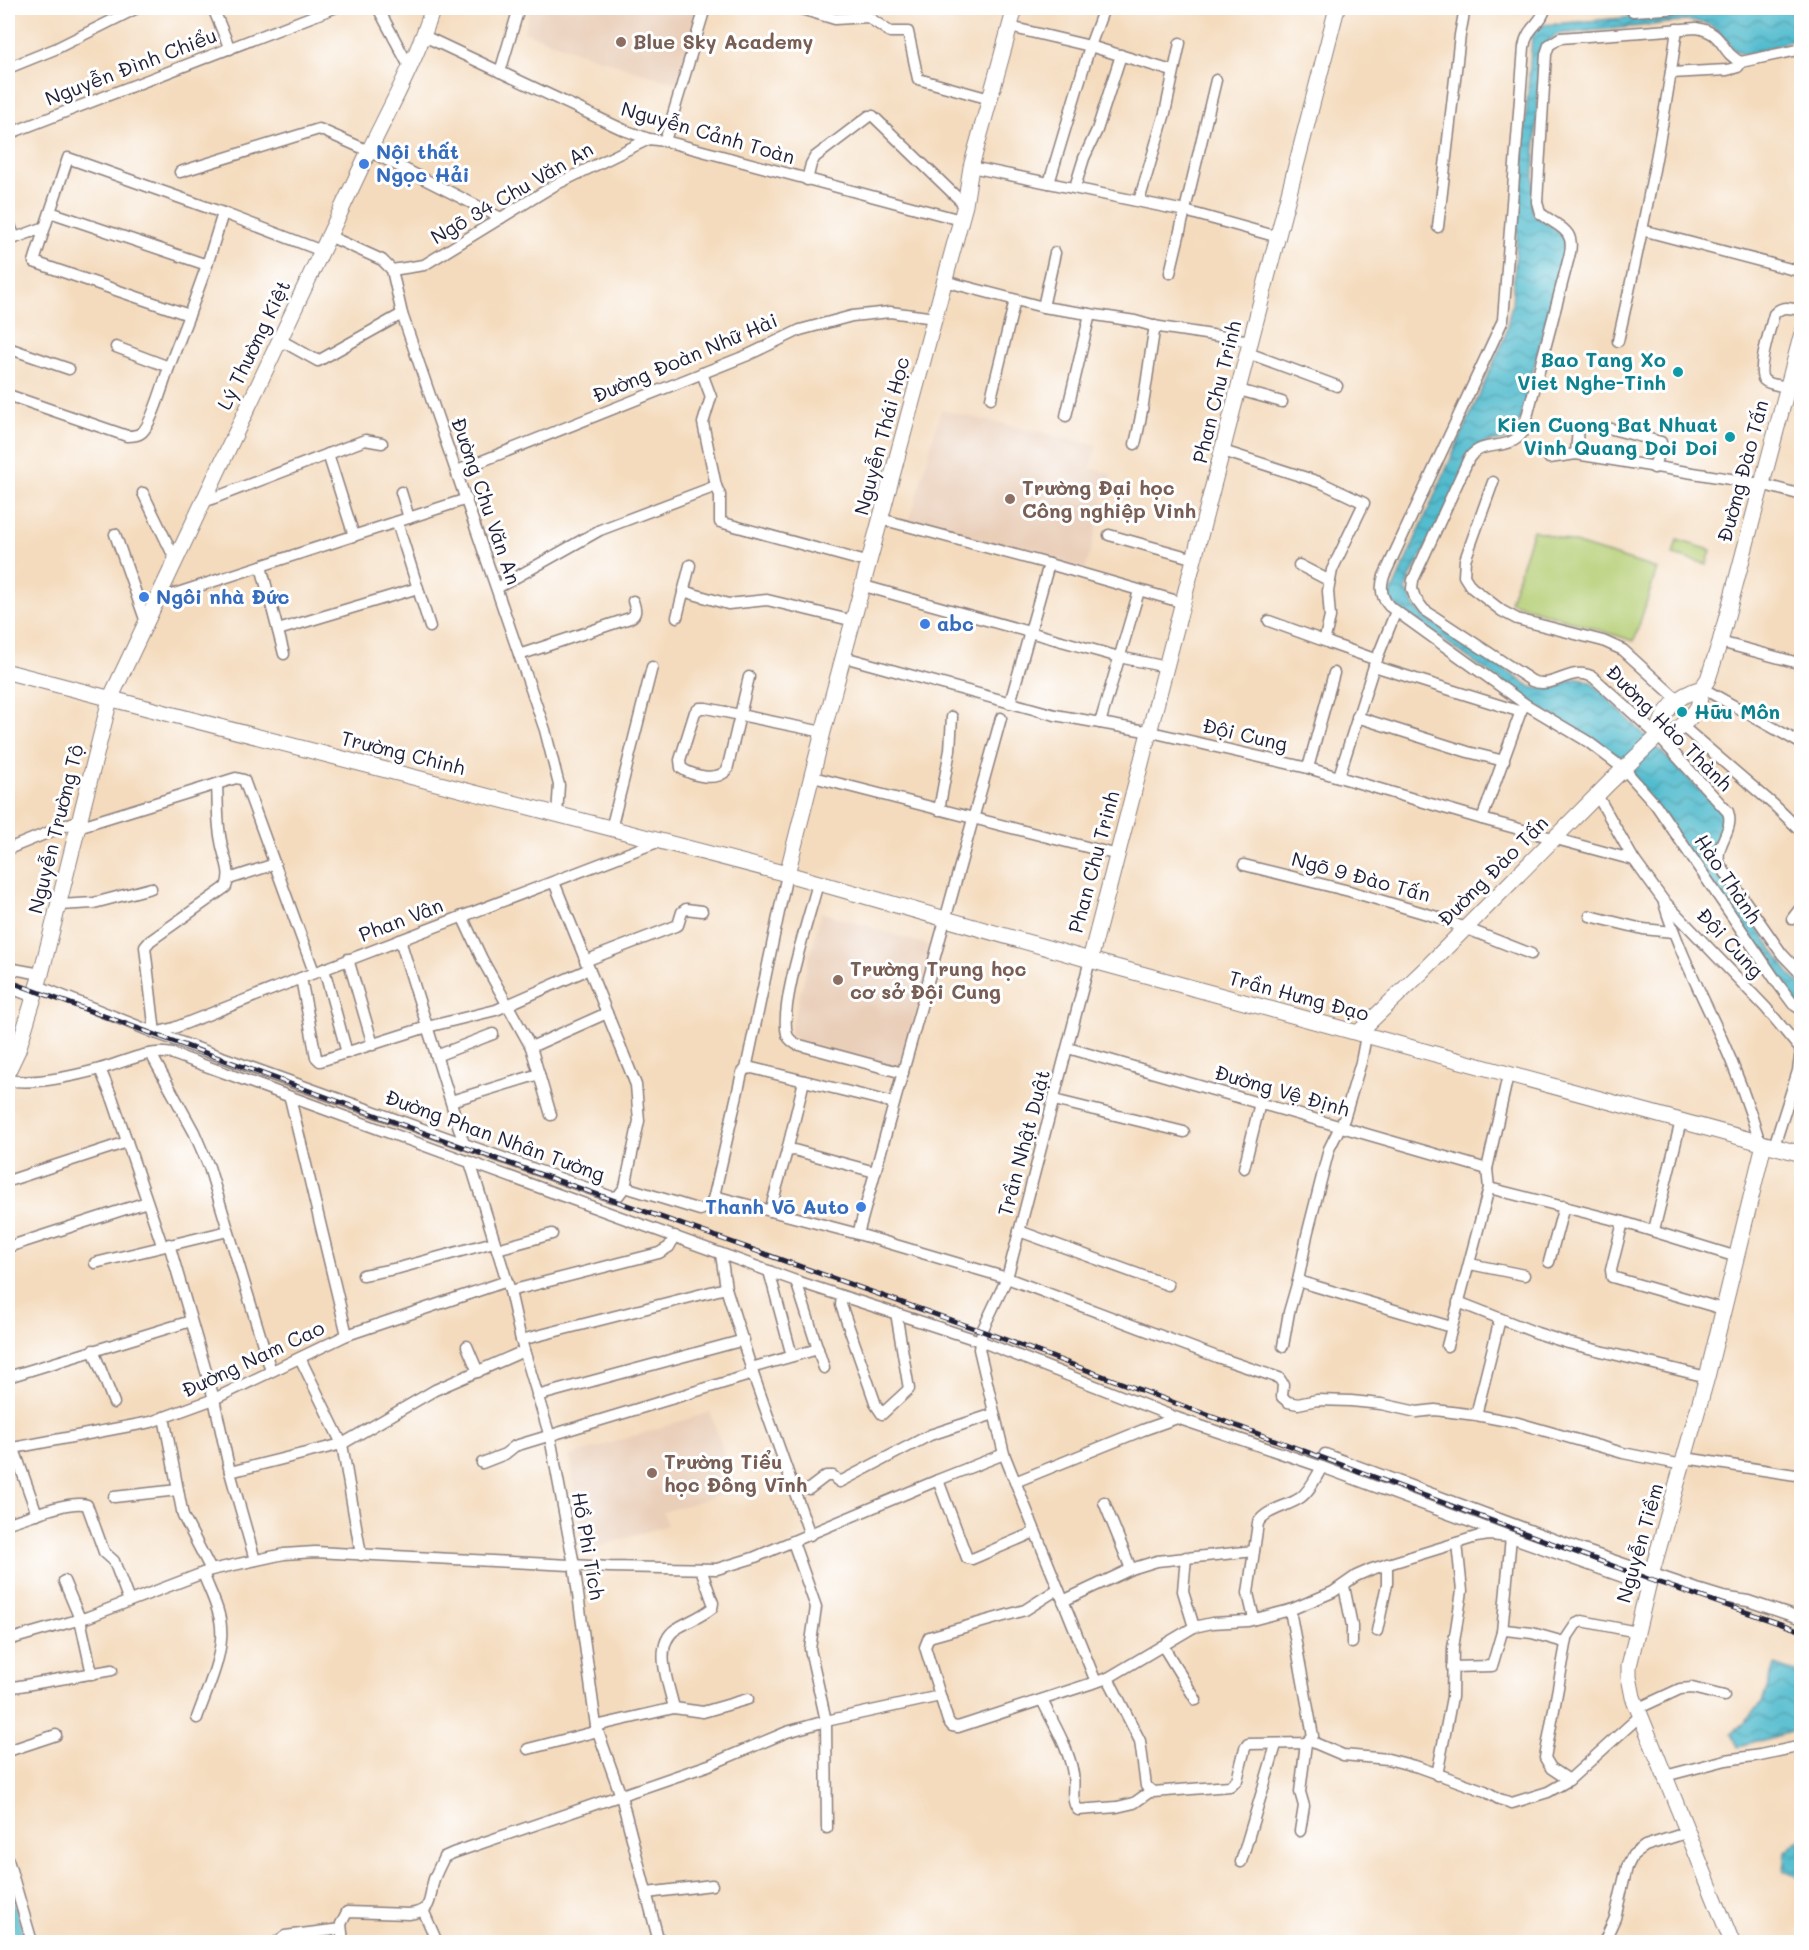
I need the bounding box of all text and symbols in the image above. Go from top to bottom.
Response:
street label: Nguyễn Đình Chiểu [41,21,220,111]
place label: Blue Sky Academy [633,28,813,54]
marker: Blue Sky Academy [614,35,628,49]
street label: Nguyễn Cảnh Toàn [618,95,798,169]
street label: Ngõ 34 Chu Văn An [426,135,597,249]
place label: Nội thất Ngọc Hải [376,138,470,187]
marker: Nội thất Ngọc Hải [357,157,371,171]
street label: Lý Thường Kiệt [210,275,296,414]
street label: Đường Đoàn Nhữ Hài [588,306,781,408]
street label: Phan Chu Trinh [1186,318,1246,466]
place label: Bao Tang Xo Viet Nghe-Tinh [1517,346,1666,395]
street label: Nguyễn Thái Học [847,354,915,518]
marker: Bao Tang Xo Viet Nghe-Tinh [1671,365,1685,379]
street label: Đường Đào Tấn [1711,397,1774,545]
place label: Kien Cuong Bat Nhuat Vinh Quang Doi Doi [1497,411,1718,460]
street label: Đường Chu Văn An [446,414,528,588]
marker: Kien Cuong Bat Nhuat Vinh Quang Doi Doi [1723,430,1737,444]
place label: Trường Đại học Công nghiệp Vinh [1022,474,1196,523]
marker: Trường Đại học Công nghiệp Vinh [1003,492,1017,506]
place label: Ngôi nhà Đức [156,583,290,609]
marker: Ngôi nhà Đức [137,590,151,604]
place label: abc [937,610,974,636]
marker: abc [918,617,932,631]
street label: Đường Hào Thành [1601,659,1738,796]
place label: Hữu Môn [1694,698,1780,724]
marker: Hữu Môn [1675,705,1689,719]
street label: Đội Cung [1200,712,1290,756]
street label: Trường Chinh [338,724,468,780]
street label: Nguyễn Trường Tộ [21,741,89,916]
street label: Phan Chu Trinh [1062,788,1124,936]
street label: Đường Đào Tấn [1431,809,1553,931]
street label: Hào Thành [1689,829,1768,928]
street label: Ngõ 9 Đào Tấn [1289,845,1434,907]
street label: Phan Vân [355,891,446,947]
street label: Đội Cung [1692,902,1770,983]
place label: Trường Trung học cơ sở Đội Cung [850,955,1026,1004]
street label: Trần Hưng Đạo [1226,964,1372,1026]
marker: Trường Trung học cơ sở Đội Cung [831,973,845,987]
street label: Đường Vệ Định [1212,1058,1353,1122]
street label: Trần Nhật Duật [991,1067,1055,1219]
street label: Đường Phan Nhân Tường [382,1083,609,1187]
place label: Thanh Võ Auto [705,1193,849,1219]
marker: Thanh Võ Auto [854,1200,868,1214]
street label: Đường Nam Cao [177,1314,328,1403]
place label: Trường Tiểu học Đông Vĩnh [664,1448,807,1497]
marker: Trường Tiểu học Đông Vĩnh [645,1466,659,1480]
street label: Nguyễn Tiềm [1610,1480,1669,1606]
street label: Hồ Phi Tích [567,1490,611,1602]

